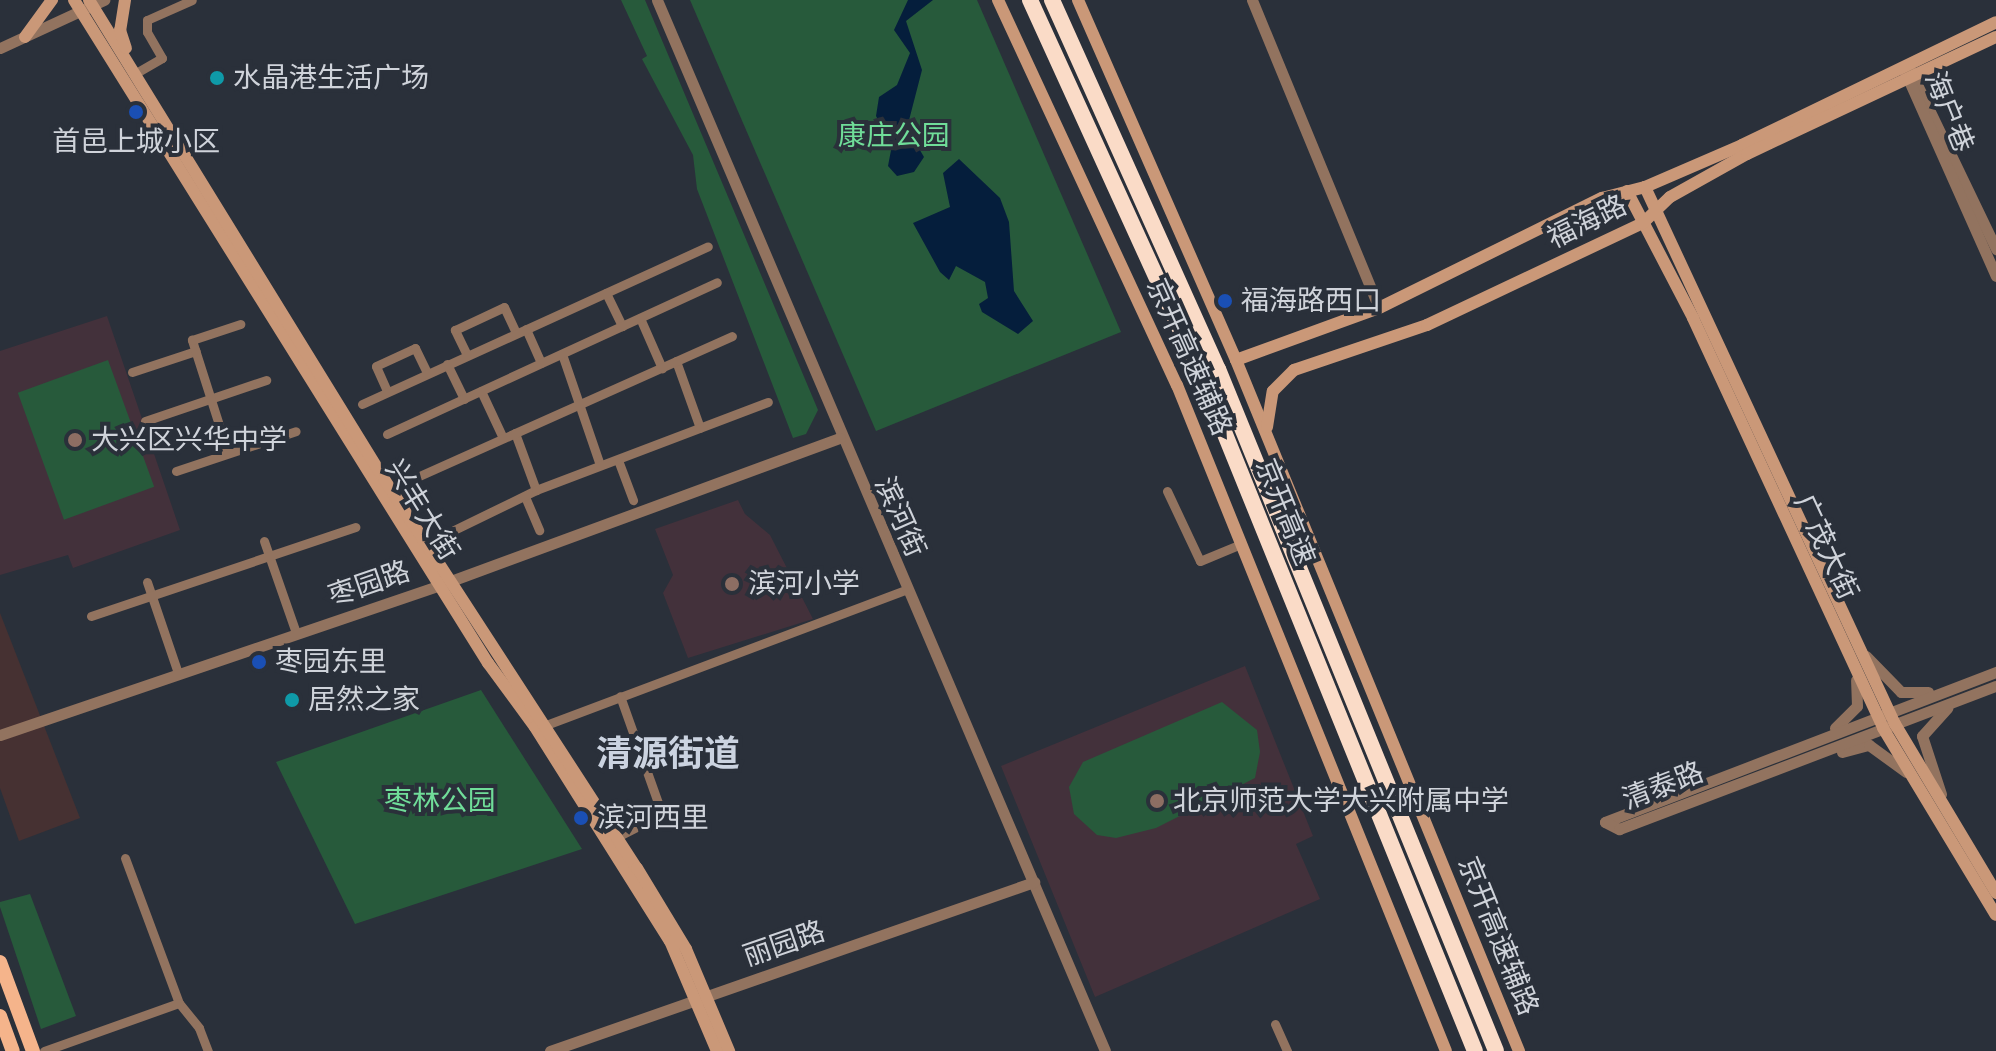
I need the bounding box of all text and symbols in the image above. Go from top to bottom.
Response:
place label: 水晶港生活广场 [233,61,429,95]
street label: 海户巷 [1918,67,1980,157]
marker: 水晶港生活广场 [208,69,226,87]
marker: 首邑上城小区 [127,103,145,121]
park label: 康庄公园 [838,119,950,153]
place label: 首邑上城小区 [52,125,220,159]
street label: 福海路 [1542,188,1632,256]
street label: 京开高速辅路 [1139,273,1239,441]
place label: 福海路西口 [1241,284,1381,318]
marker: 福海路西口 [1216,292,1234,310]
place label: 大兴区兴华中学 [91,423,287,457]
marker: 大兴区兴华中学 [66,431,84,449]
street label: 兴丰大街 [378,454,466,566]
street label: 京开高速 [1248,454,1322,570]
street label: 滨河街 [868,472,932,562]
street label: 广茂大街 [1787,489,1865,605]
street label: 枣园路 [324,554,414,614]
place label: 滨河小学 [748,567,860,601]
marker: 滨河小学 [723,575,741,593]
place label: 枣园东里 [275,645,387,679]
marker: 枣园东里 [250,653,268,671]
place label: 居然之家 [308,683,420,717]
marker: 居然之家 [283,691,301,709]
district label: 清源街道 [596,732,740,776]
street label: 清泰路 [1618,755,1708,817]
park label: 枣林公园 [384,784,496,818]
place label: 北京师范大学大兴附属中学 [1173,784,1509,818]
marker: 北京师范大学大兴附属中学 [1148,792,1166,810]
place label: 滨河西里 [597,801,709,835]
marker: 滨河西里 [572,809,590,827]
street label: 京开高速辅路 [1451,852,1545,1020]
street label: 丽园路 [739,914,829,974]

